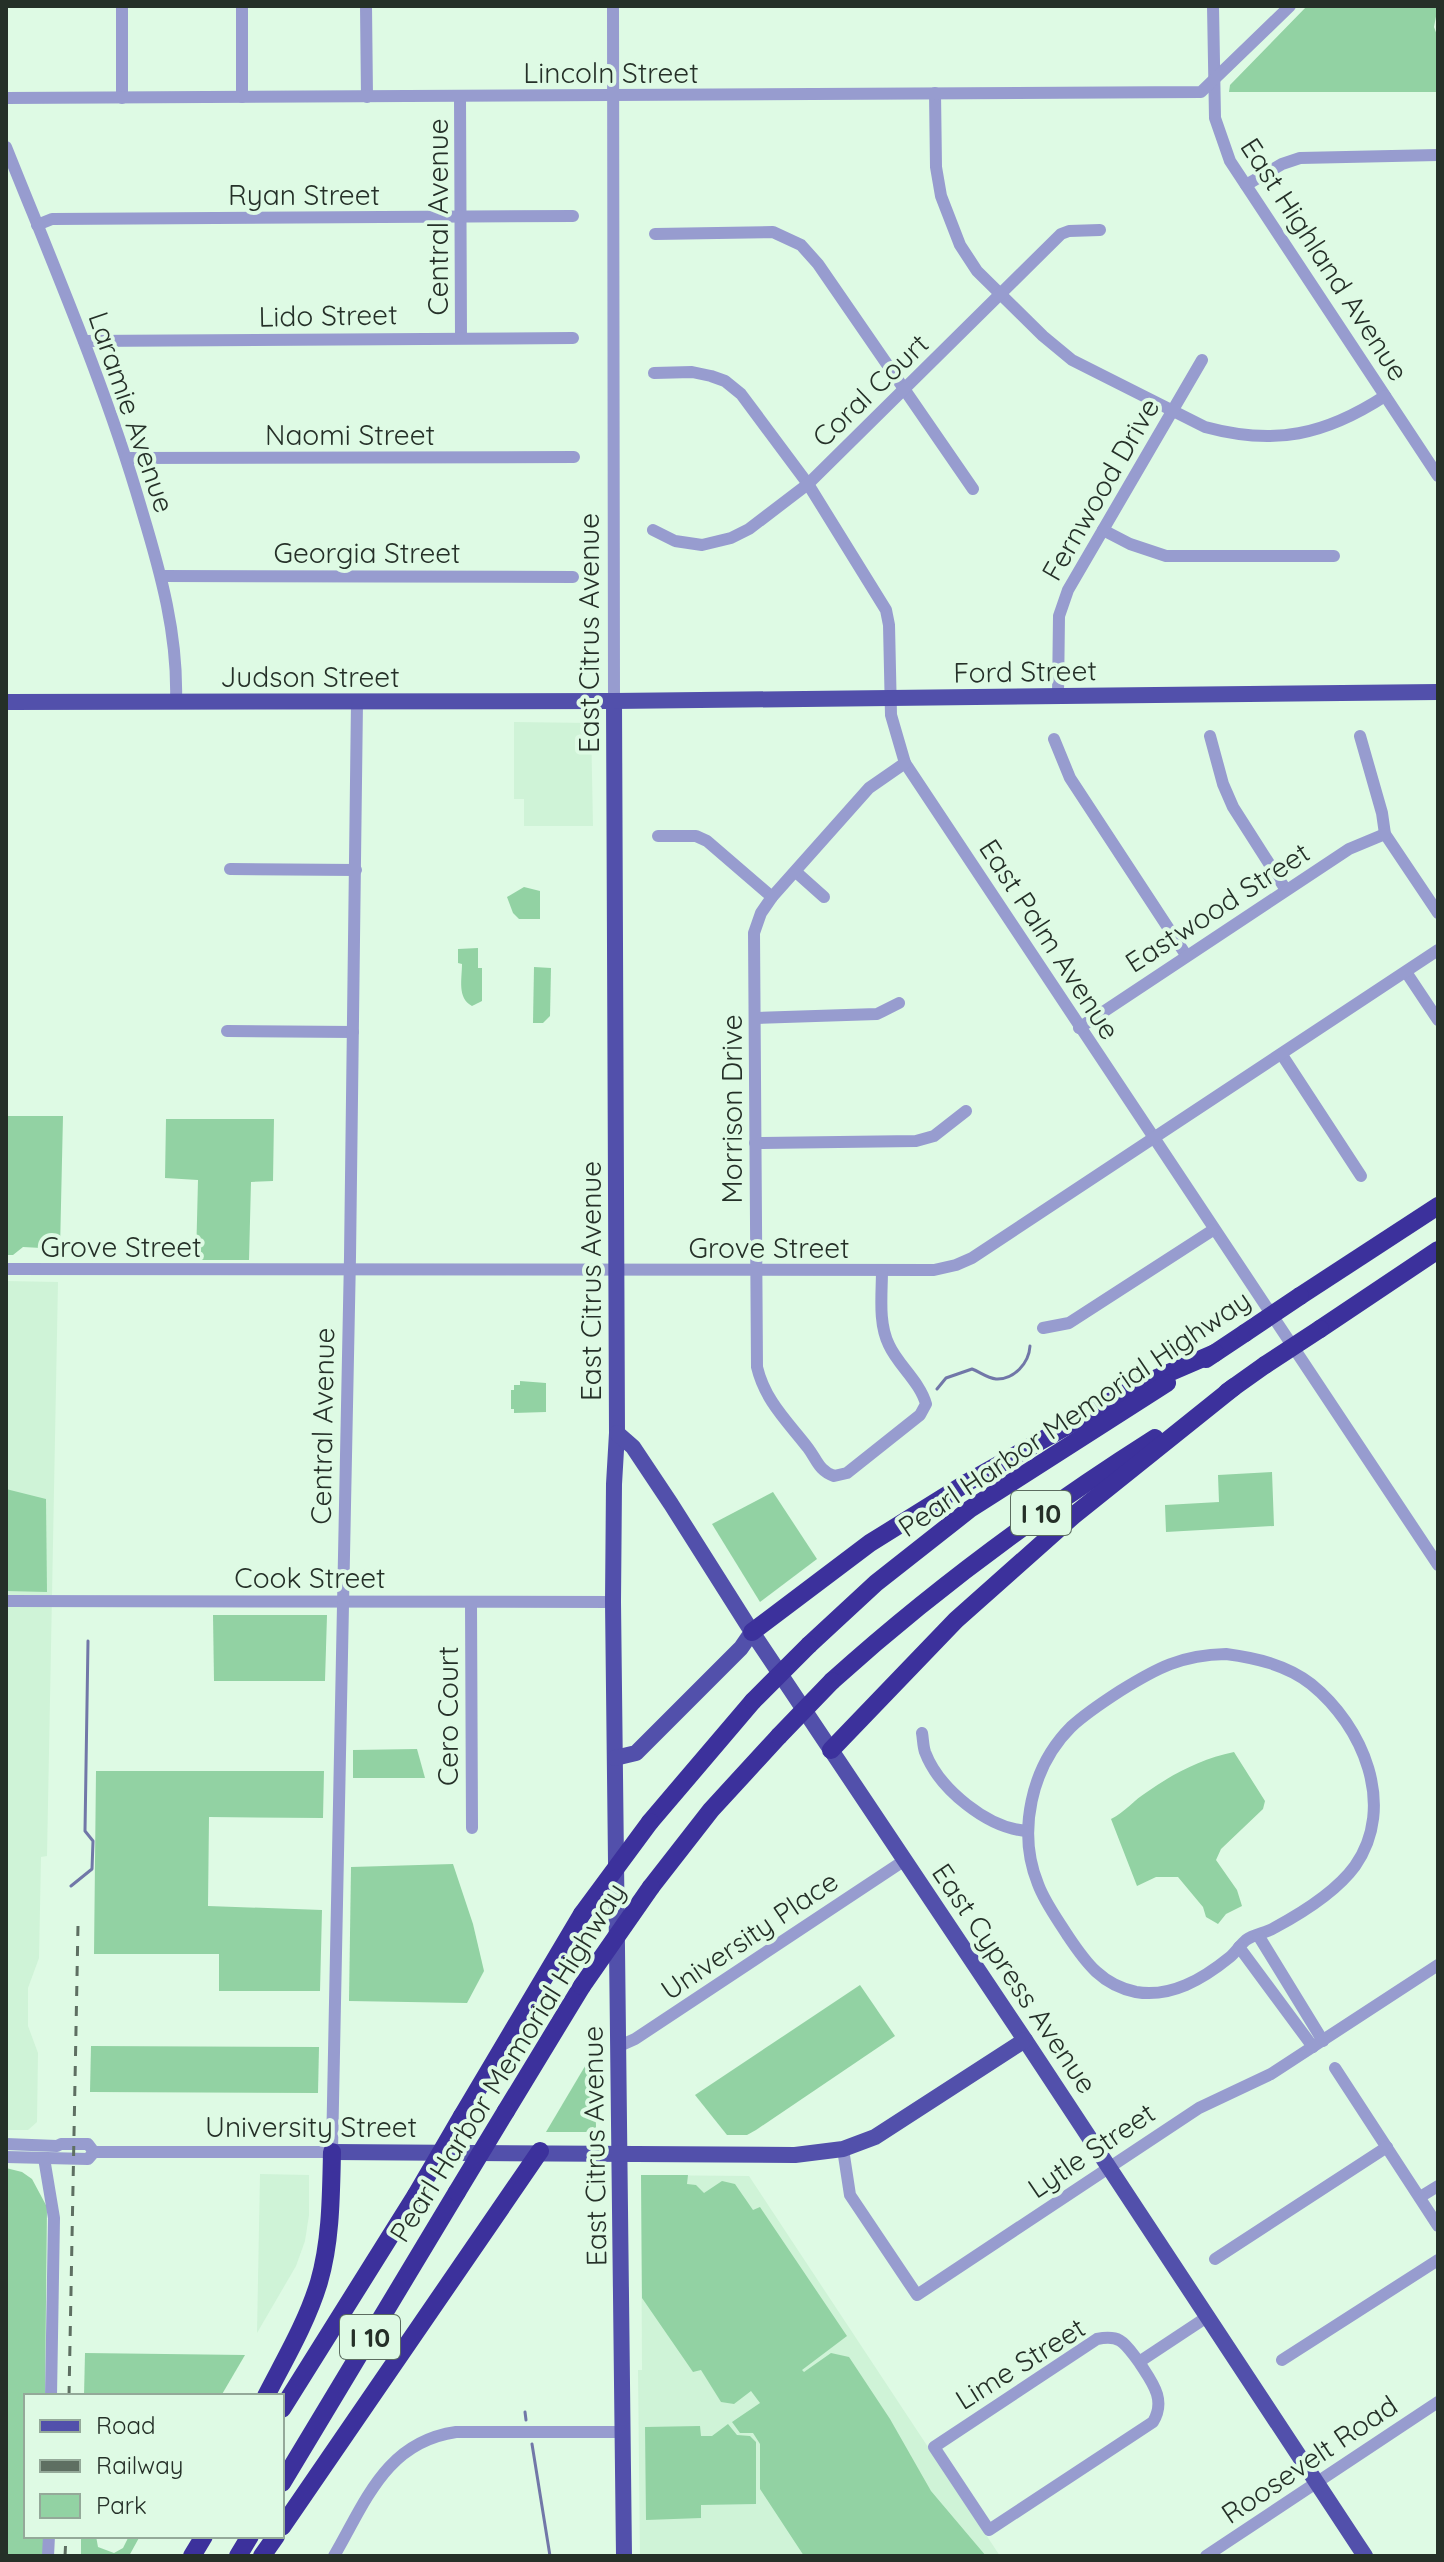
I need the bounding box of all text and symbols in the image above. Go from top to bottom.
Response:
street label: Lincoln Street [523,55,699,90]
street label: Central Avenue [420,118,455,316]
street label: East Highland Avenue [1233,131,1417,387]
street label: Ryan Street [228,177,380,212]
street label: Lido Street [258,296,398,334]
street label: Laramie Avenue [81,307,183,517]
street label: Coral Court [805,326,935,454]
street label: Fernwood Drive [1034,391,1166,587]
street label: Naomi Street [265,417,435,452]
street label: East Citrus Avenue [571,513,606,753]
street label: Georgia Street [273,535,461,570]
street label: Ford Street [953,652,1097,690]
street label: Judson Street [220,659,400,694]
street label: East Palm Avenue [972,832,1128,1046]
street label: Eastwood Street [1118,834,1316,980]
street label: Morrison Drive [714,1015,749,1203]
street label: East Citrus Avenue [573,1161,608,1401]
street label: Grove Street [40,1229,202,1264]
street label: Grove Street [688,1230,850,1265]
street label: Pearl Harbor Memorial Highway [891,1282,1257,1544]
street label: Central Avenue [303,1327,341,1525]
road number: I 10 [1011,1491,1071,1535]
street label: Cook Street [234,1560,386,1595]
street label: Cero Court [430,1646,465,1786]
street label: East Cypress Avenue [925,1856,1105,2100]
street label: University Place [654,1863,844,2007]
street label: Pearl Harbor Memorial Highway [382,1876,632,2248]
street label: East Citrus Avenue [574,2026,614,2266]
street label: Lytle Street [1021,2095,1161,2205]
street label: University Street [205,2109,417,2144]
street label: Lime Street [949,2309,1091,2417]
road number: I 10 [340,2315,400,2359]
street label: Roosevelt Road [1214,2387,1404,2531]
legend [24,2394,284,2538]
text: Road [96,2410,156,2440]
text: Railway [96,2450,183,2480]
text: Park [96,2490,147,2520]

